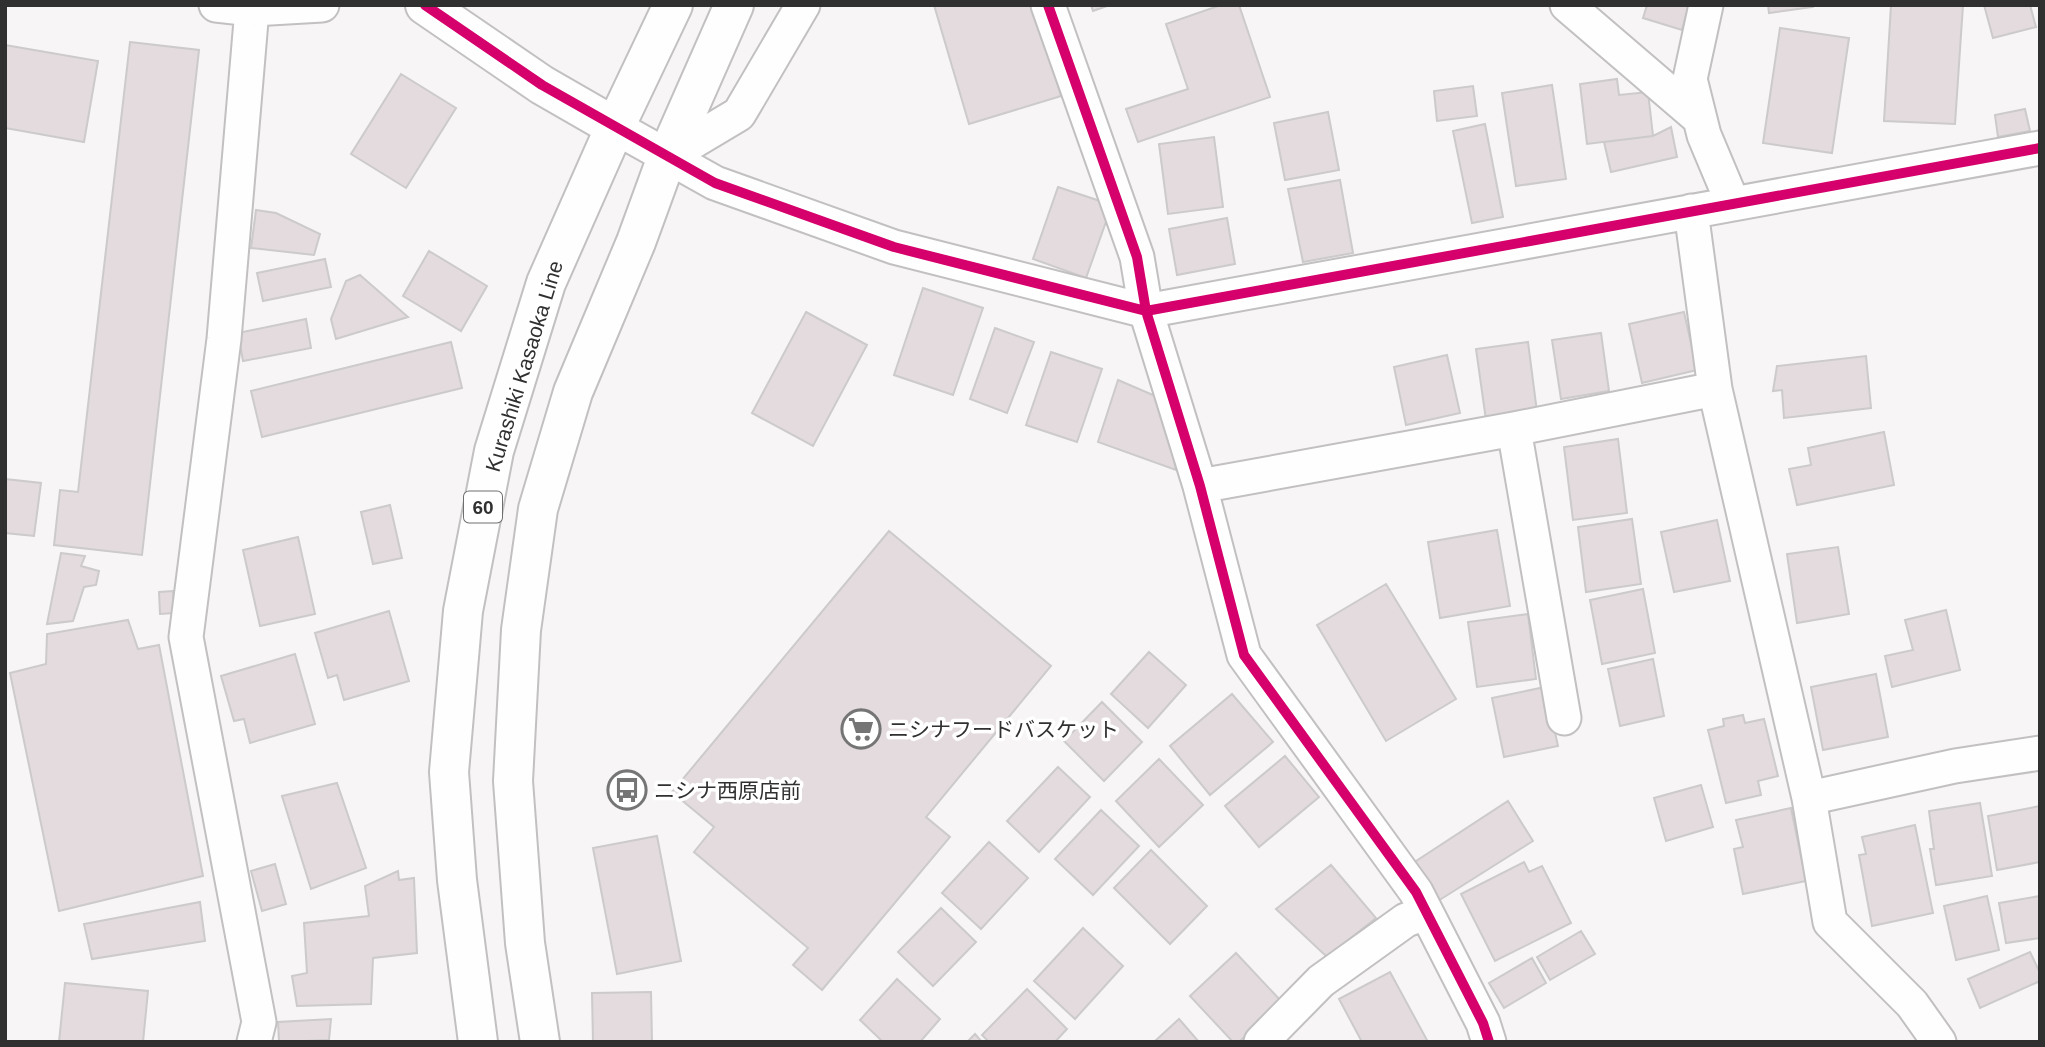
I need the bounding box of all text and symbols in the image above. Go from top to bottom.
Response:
street label: Kurashiki Kasaoka Line [481,258,567,474]
road number: 60 [464,492,502,522]
supermarket icon: ニシナフードバスケット [840,708,882,750]
place label: ニシナフードバスケット [888,718,1119,741]
bus stop icon: ニシナ西原店前 [606,769,648,811]
place label: ニシナ西原店前 [654,779,801,802]

